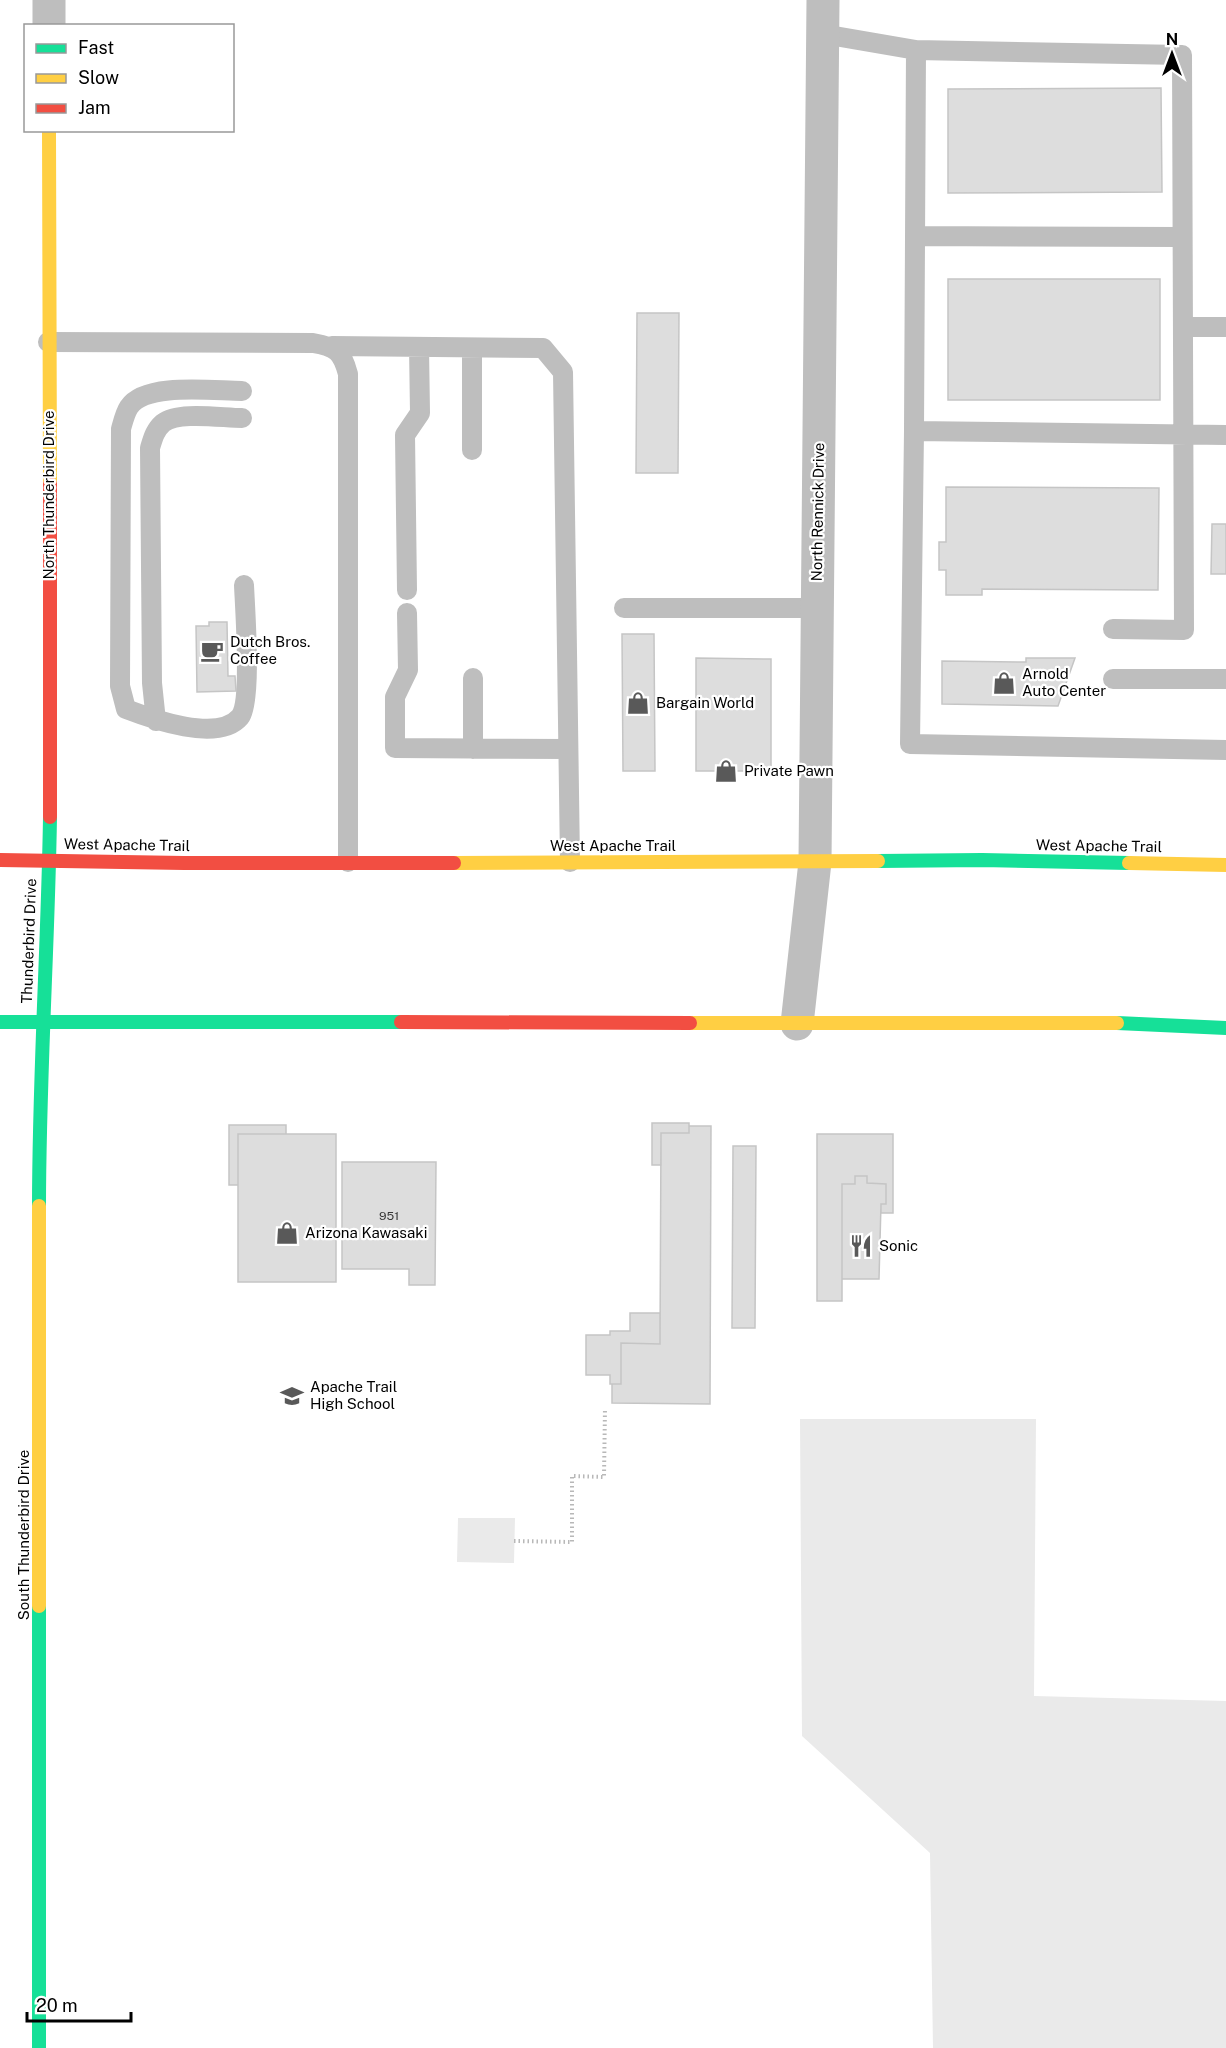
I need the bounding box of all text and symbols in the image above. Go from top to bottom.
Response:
legend [24,24,234,132]
north arrow [1142,24,1202,84]
text: N [1166,30,1178,49]
text: Fast [78,37,114,58]
text: Slow [78,67,119,88]
text: Jam [78,97,111,118]
street label: North Thunderbird Drive [40,411,57,579]
street label: North Rennick Drive [808,442,827,582]
place label: Dutch Bros. Coffee [230,633,310,667]
cafe icon: Dutch Bros. Coffee [199,638,225,664]
place label: Arnold Auto Center [1022,665,1106,699]
shop icon: Arnold Auto Center [991,670,1017,696]
shop icon: Bargain World [625,690,651,716]
place label: Bargain World [656,694,754,711]
shop icon: Private Pawn [713,758,739,784]
place label: Private Pawn [744,762,834,779]
street label: West Apache Trail [64,835,190,854]
street label: West Apache Trail [1036,836,1162,855]
street label: West Apache Trail [550,837,676,854]
street label: Thunderbird Drive [18,878,39,1004]
house number: 951 [379,1209,399,1223]
shop icon: Arizona Kawasaki [274,1220,300,1246]
place label: Arizona Kawasaki [305,1224,427,1241]
restaurant icon: Sonic [848,1233,874,1259]
place label: Sonic [879,1237,918,1254]
place label: Apache Trail High School [310,1378,397,1412]
school or university icon: Apache Trail High School [279,1383,305,1409]
street label: South Thunderbird Drive [15,1450,32,1620]
scale bar [27,1985,130,2023]
text: 20 m [36,1995,78,2016]

